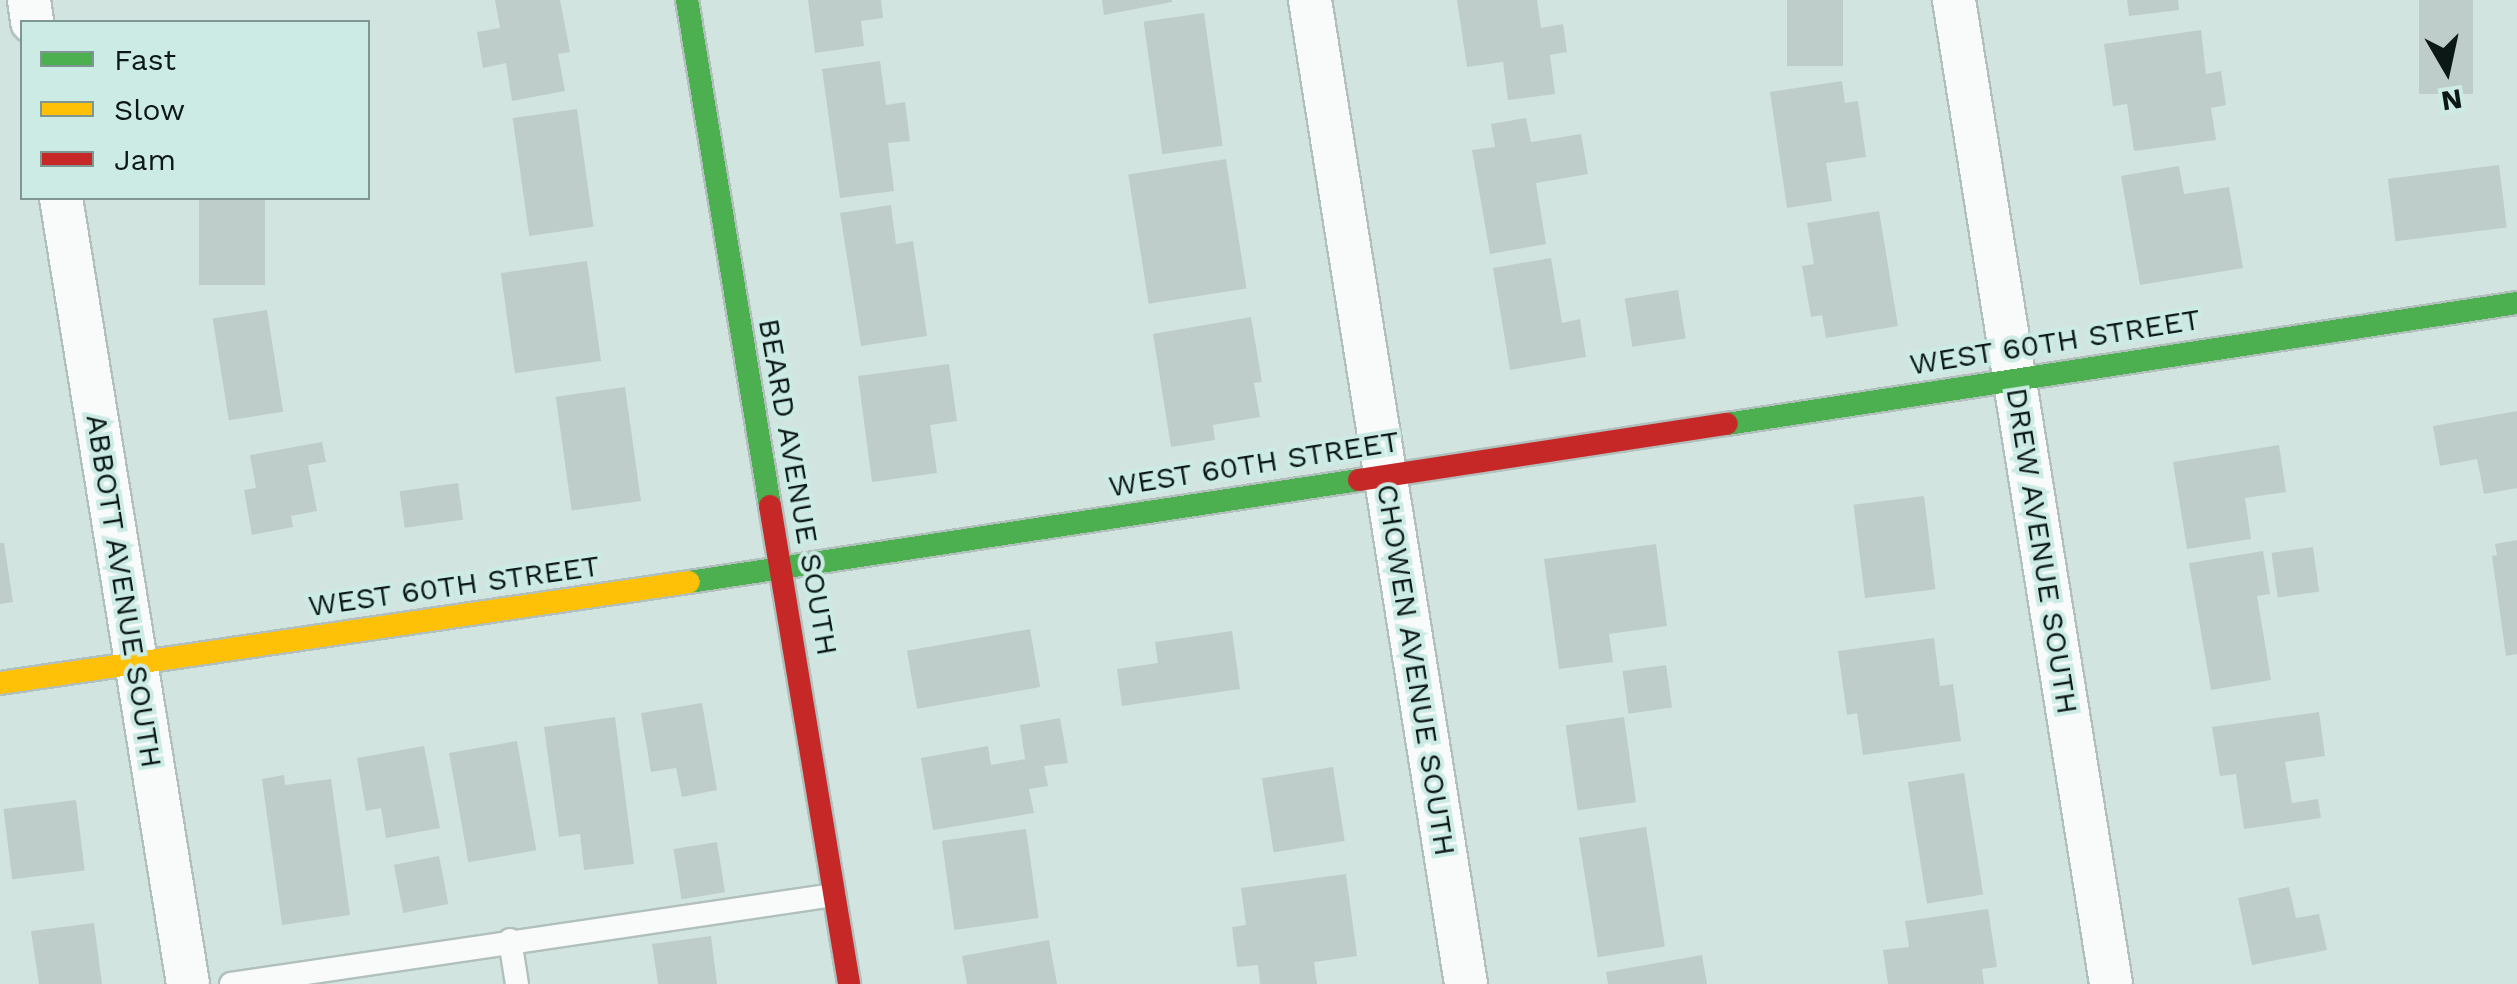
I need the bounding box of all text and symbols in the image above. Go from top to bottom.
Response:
legend [20,20,370,200]
north arrow [2397,20,2497,120]
text: Fast [114,42,176,77]
text: N [2439,82,2465,118]
text: Slow [114,92,185,127]
text: Jam [114,142,176,177]
street label: WEST 60TH STREET [1907,301,2203,383]
street label: BEARD AVENUE SOUTH [751,315,845,659]
street label: DREW AVENUE SOUTH [1998,384,2086,718]
street label: ABBOTT AVENUE SOUTH [78,411,170,771]
street label: WEST 60TH STREET [1106,423,1402,505]
street label: CHOWEN AVENUE SOUTH [1369,481,1463,859]
street label: WEST 60TH STREET [306,548,602,624]

